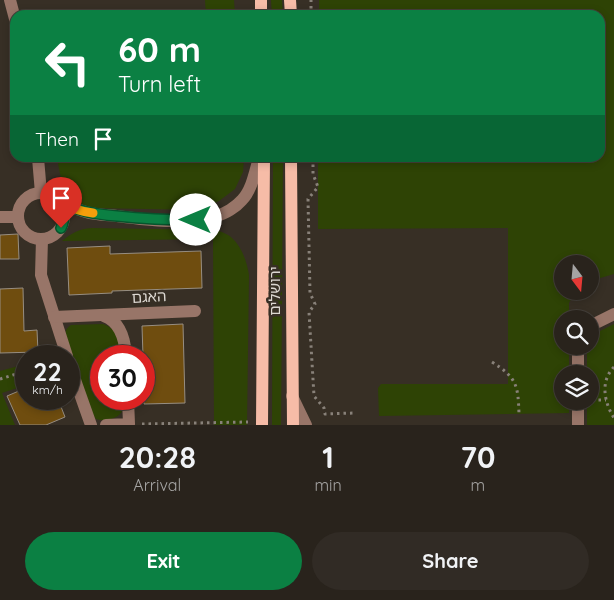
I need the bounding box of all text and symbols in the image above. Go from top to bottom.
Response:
text: 60 m [118,27,201,71]
icon: left [35,30,100,95]
text: Turn left [118,70,201,98]
icon: arrive [89,125,117,153]
text: Then [35,127,79,151]
pin [40,177,82,228]
icon: arrive [47,184,75,212]
position arrow [169,193,221,245]
north arrow [554,255,599,300]
map controls [554,255,599,410]
street label: ירושלים [265,266,284,316]
street label: האגם [131,286,167,307]
button: search [554,310,599,355]
speed limit sign: 30 [90,345,155,410]
text: 22 [33,356,62,387]
button: layers [554,365,599,410]
text: km/h [32,382,63,397]
text: 20:28 [119,438,196,476]
text: 1 [322,438,334,476]
text: 70 [460,438,495,476]
text: Arrival [133,475,181,495]
text: min [315,475,342,495]
text: m [471,475,485,495]
button: Exit [25,532,302,590]
button: Share [312,532,589,590]

